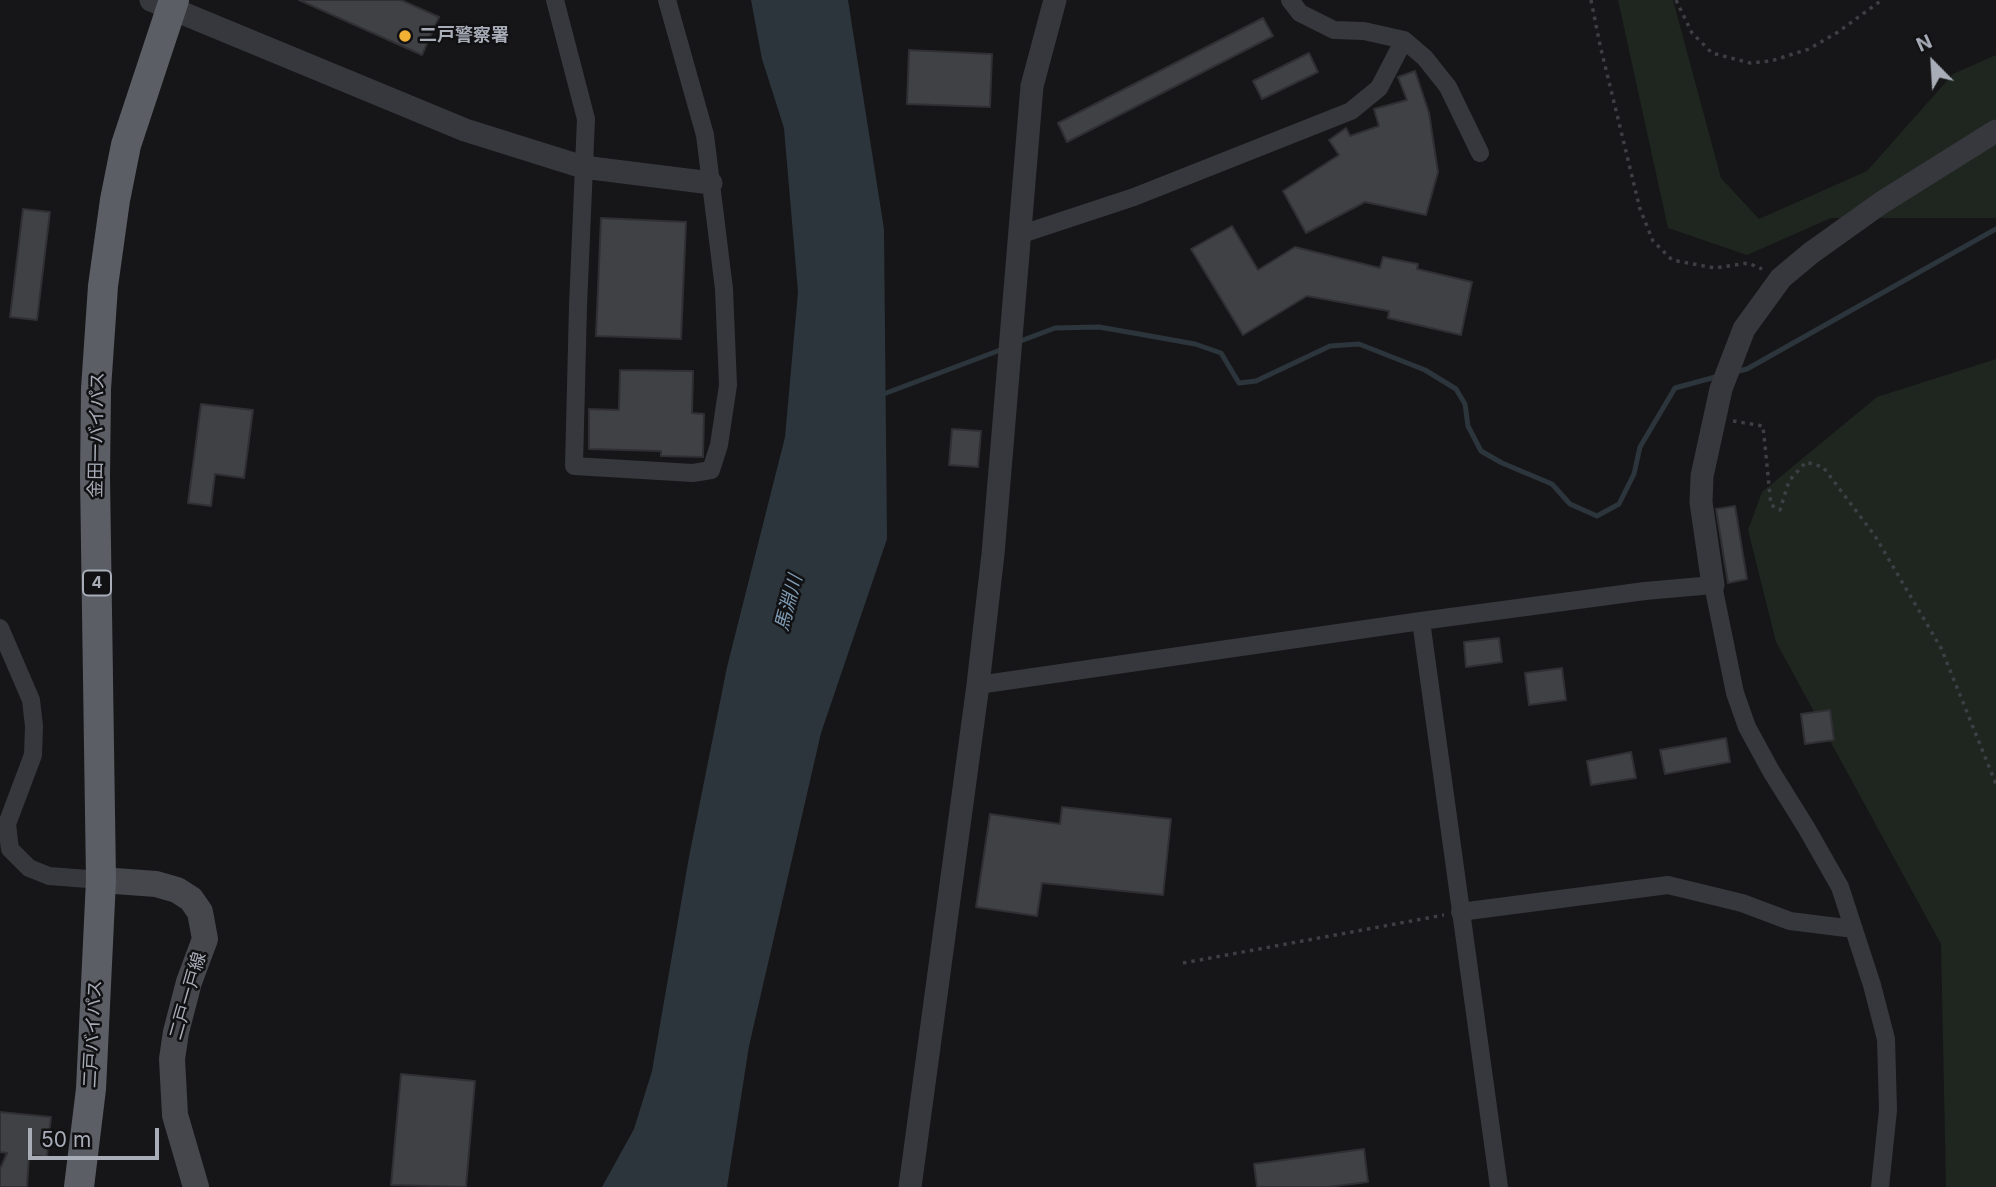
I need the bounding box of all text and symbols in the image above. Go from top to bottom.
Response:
place label: 二戸警察署 [419,25,509,47]
marker: 二戸警察署 [397,28,413,44]
north arrow [1898,28,1968,98]
text: N [1913,30,1936,57]
street label: 金田一バイパス [85,372,109,498]
road number: 4 [83,570,111,596]
water label: 馬淵川 [771,573,807,633]
street label: 二戸一戸線 [165,950,211,1042]
street label: 二戸バイパス [79,980,107,1088]
scale bar [32,1114,163,1158]
text: 50 m [41,1127,91,1152]

